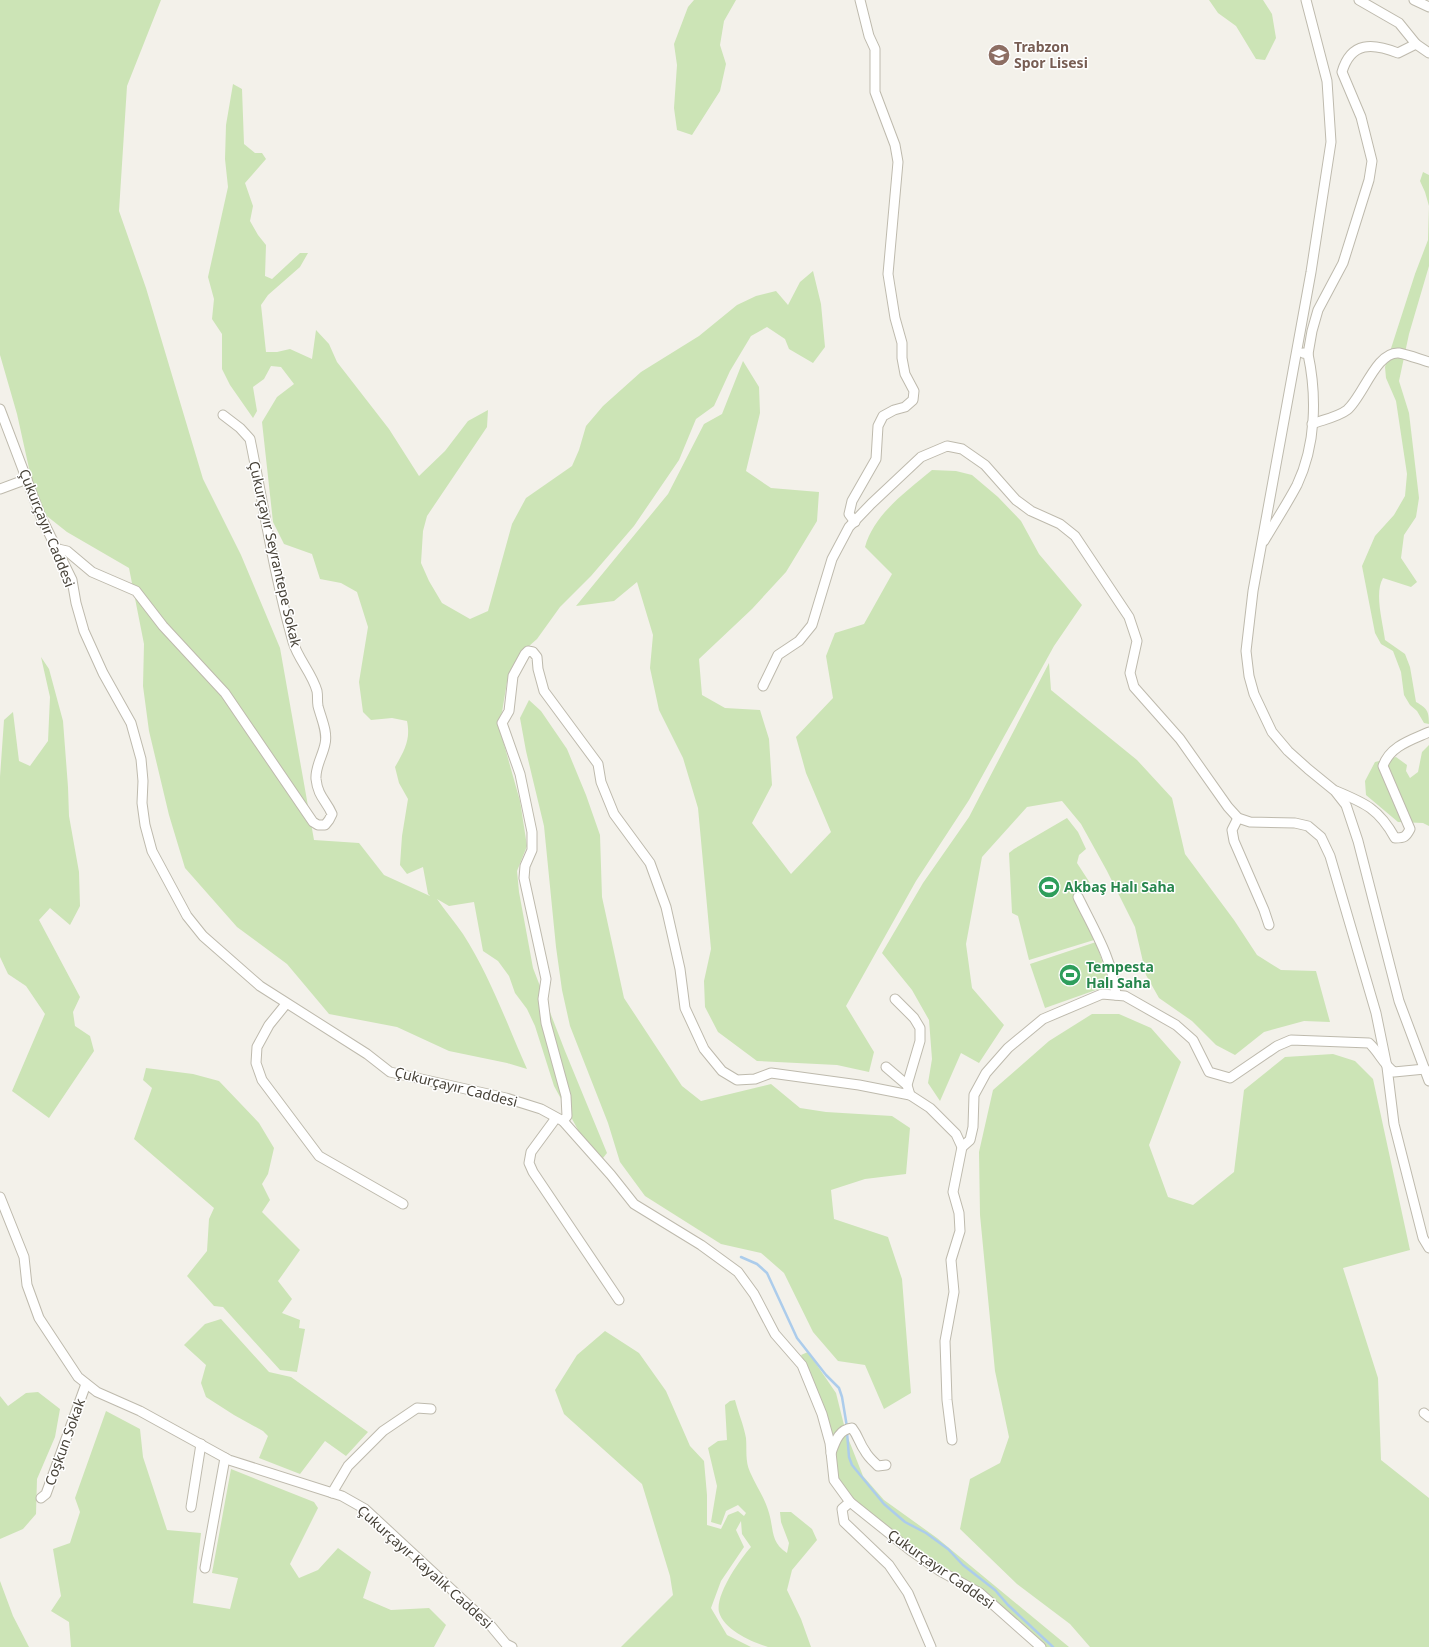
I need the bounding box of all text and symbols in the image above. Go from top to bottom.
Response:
place label: Trabzon Spor Lisesi [1014,37,1088,72]
school or university icon: Trabzon Spor Lisesi [986,42,1012,68]
street label: Çukurçayır Seyrantepe Sokak [245,459,306,649]
street label: Çukurçayır Caddesi [15,466,80,590]
sports icon: Akbaş Halı Saha [1036,874,1062,900]
place label: Akbaş Halı Saha [1064,877,1175,896]
place label: Tempesta Halı Saha [1086,957,1154,992]
sports icon: Tempesta Halı Saha [1057,962,1083,988]
street label: Çukurçayır Caddesi [393,1062,520,1111]
street label: Coşkun Sokak [40,1395,89,1488]
street label: Çukurçayır Kayalık Caddesi [354,1501,497,1633]
street label: Çukurçayır Caddesi [884,1525,998,1613]

